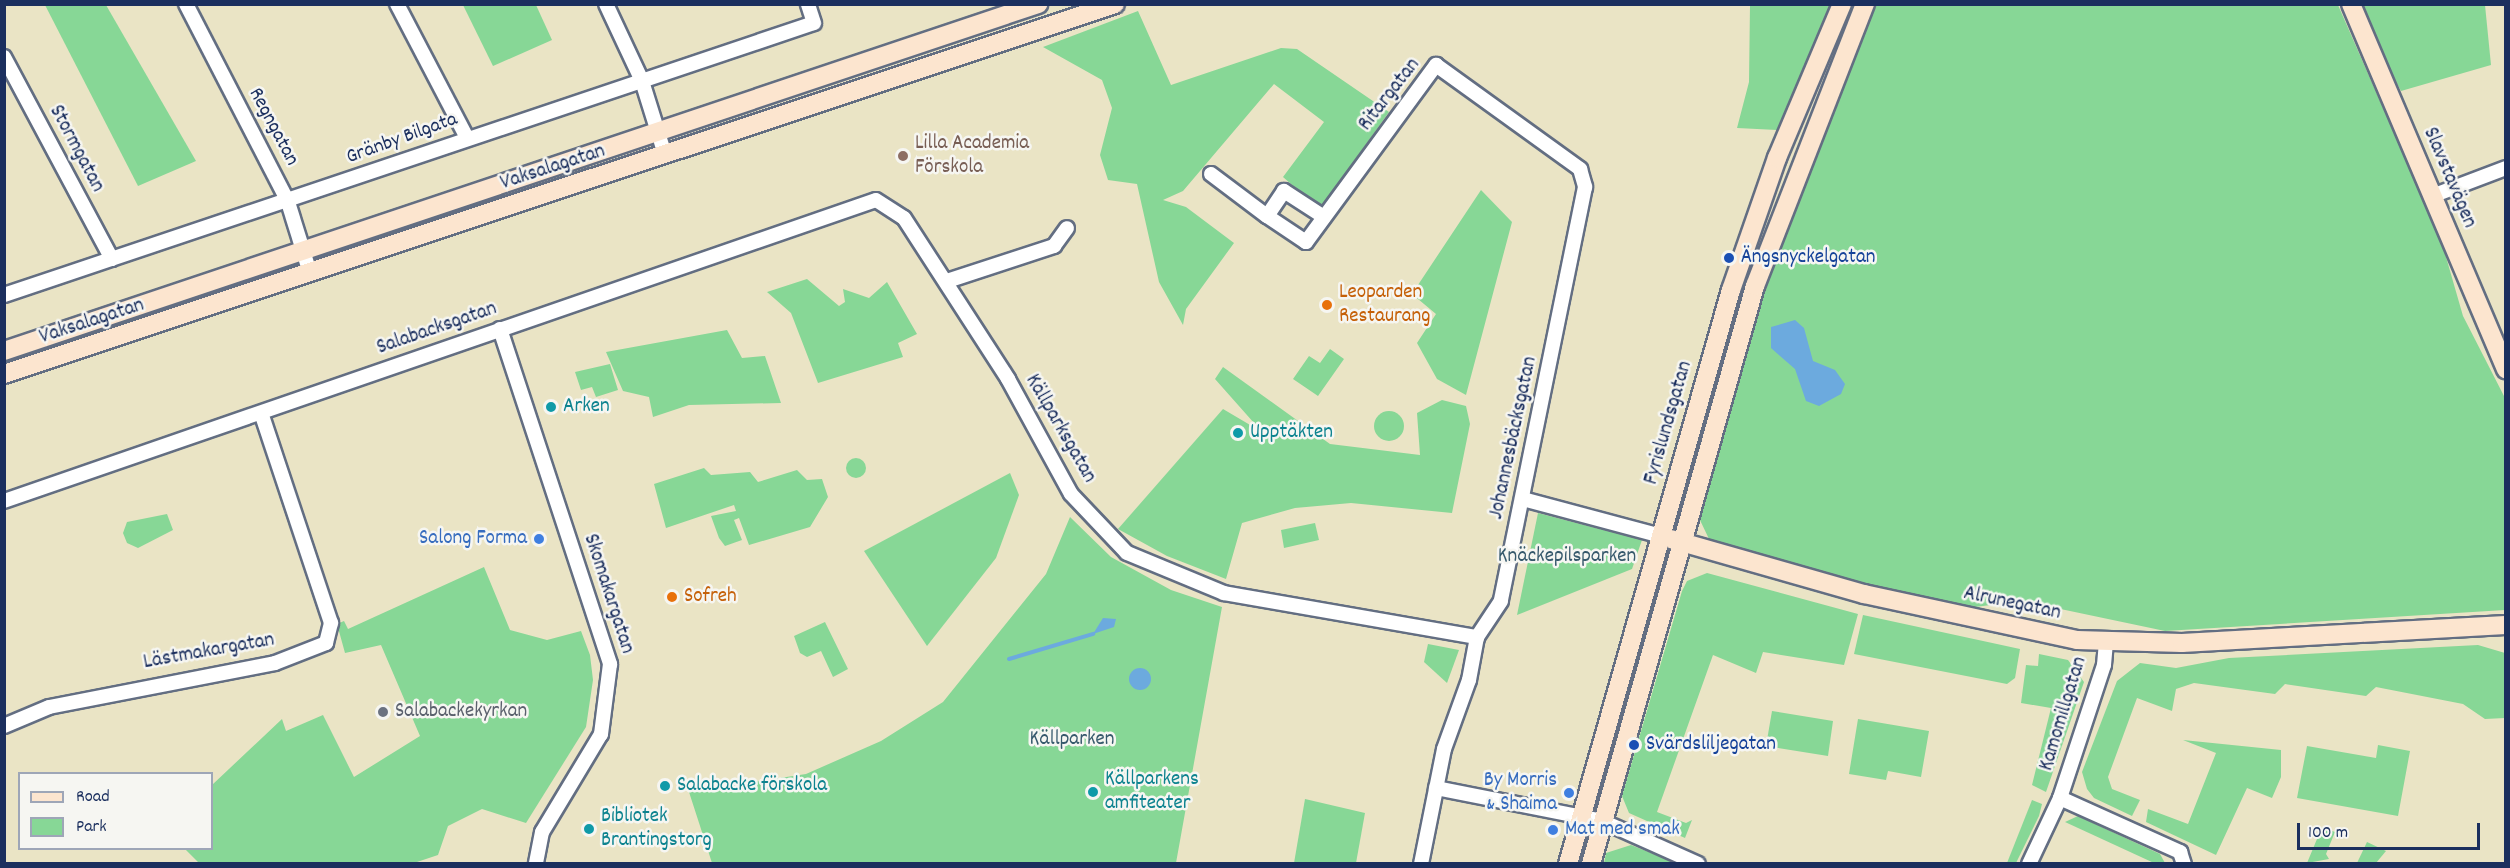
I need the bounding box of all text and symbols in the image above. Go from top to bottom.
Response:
street label: Ritargatan [1354,53,1426,137]
street label: Regngatan [242,84,304,170]
street label: Stormgatan [43,101,109,197]
street label: Gränby Bilgata [343,107,461,171]
street label: Slavstavägen [2417,124,2481,232]
place label: Lilla Academia Förskola [915,131,1029,181]
street label: Vaksalagatan [498,139,608,197]
marker: Lilla Academia Förskola [896,149,910,163]
place label: Ängsnyckelgatan [1741,245,1875,271]
marker: Ängsnyckelgatan [1722,251,1736,265]
place label: Leoparden Restaurang [1339,280,1430,330]
street label: Vaksalagatan [37,293,147,351]
street label: Salabacksgatan [374,297,500,361]
marker: Leoparden Restaurang [1320,298,1334,312]
street label: Johannesbäcksgatan [1484,354,1544,522]
street label: Fyrislundsgatan [1639,358,1699,488]
street label: Källparksgatan [1019,370,1101,488]
place label: Arken [563,394,610,420]
marker: Arken [544,400,558,414]
place label: Upptäkten [1250,420,1333,446]
marker: Upptäkten [1231,426,1245,440]
place label: Salong Forma [419,526,527,552]
street label: Skomakargatan [577,531,639,657]
marker: Salong Forma [532,532,546,546]
park label: Knäckepilsparken [1498,544,1636,570]
street label: Alrunegatan [1961,581,2063,627]
place label: Sofreh [684,584,737,610]
marker: Sofreh [665,590,679,604]
street label: Lästmakargatan [142,628,276,676]
street label: Kamomillgatan [2035,654,2093,774]
place label: Salabackekyrkan [395,699,527,725]
marker: Salabackekyrkan [376,705,390,719]
park label: Källparken [1029,727,1115,753]
place label: Svärdsliljegatan [1646,732,1776,758]
marker: Svärdsliljegatan [1627,738,1641,752]
place label: Källparkens amfiteater [1105,767,1199,817]
place label: By Morris & Shaima [1484,768,1557,818]
legend [18,772,213,850]
place label: Salabacke förskola [677,773,827,799]
marker: Salabacke förskola [658,779,672,793]
text: Road [76,785,110,810]
marker: Källparkens amfiteater [1086,785,1100,799]
marker: By Morris & Shaima [1562,786,1576,800]
place label: Bibliotek Brantingstorg [601,804,712,854]
scale bar [2300,811,2483,849]
text: Park [76,815,107,840]
place label: Mat med smak [1565,817,1680,843]
text: 100 m [2308,821,2348,846]
marker: Bibliotek Brantingstorg [582,822,596,836]
marker: Mat med smak [1546,823,1560,837]

